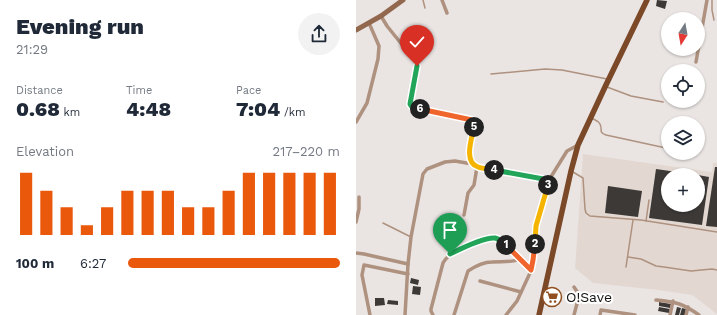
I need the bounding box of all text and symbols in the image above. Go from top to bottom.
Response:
north arrow [661,12,705,56]
map controls [661,12,705,212]
button: share [298,13,340,55]
text: Evening run [16,14,144,39]
pin [400,25,434,66]
icon: check [406,31,428,53]
text: 21:29 [16,42,48,57]
button: locate [661,64,705,108]
text: Distance [16,84,63,97]
text: Time [126,84,152,97]
text: Pace [236,84,261,97]
text: 0.68 [16,97,60,121]
text: 4:48 [126,97,171,121]
text: 7:04 [236,97,280,121]
pin: 6 [410,99,430,119]
text: 6 [417,102,423,115]
text: km [60,106,80,119]
text: /km [280,106,306,119]
button: layers [661,116,705,160]
pin: 5 [464,117,484,137]
text: 5 [471,120,477,133]
text: Elevation [16,144,74,159]
text: 217–220 m [273,144,340,159]
pin: 4 [484,160,504,180]
text: 4 [490,163,498,176]
button: + [661,168,705,212]
pin: 3 [538,175,558,195]
text: 3 [545,178,551,191]
pin [433,213,467,254]
icon: arrive [439,219,461,241]
pin: 2 [525,234,545,254]
pin: 1 [496,235,516,255]
text: 2 [532,237,538,250]
text: 1 [504,238,508,251]
text: 100 m [16,256,54,271]
text: 6:27 [80,256,106,271]
supermarket icon: O!Save [541,286,563,308]
place label: O!Save [566,289,612,305]

